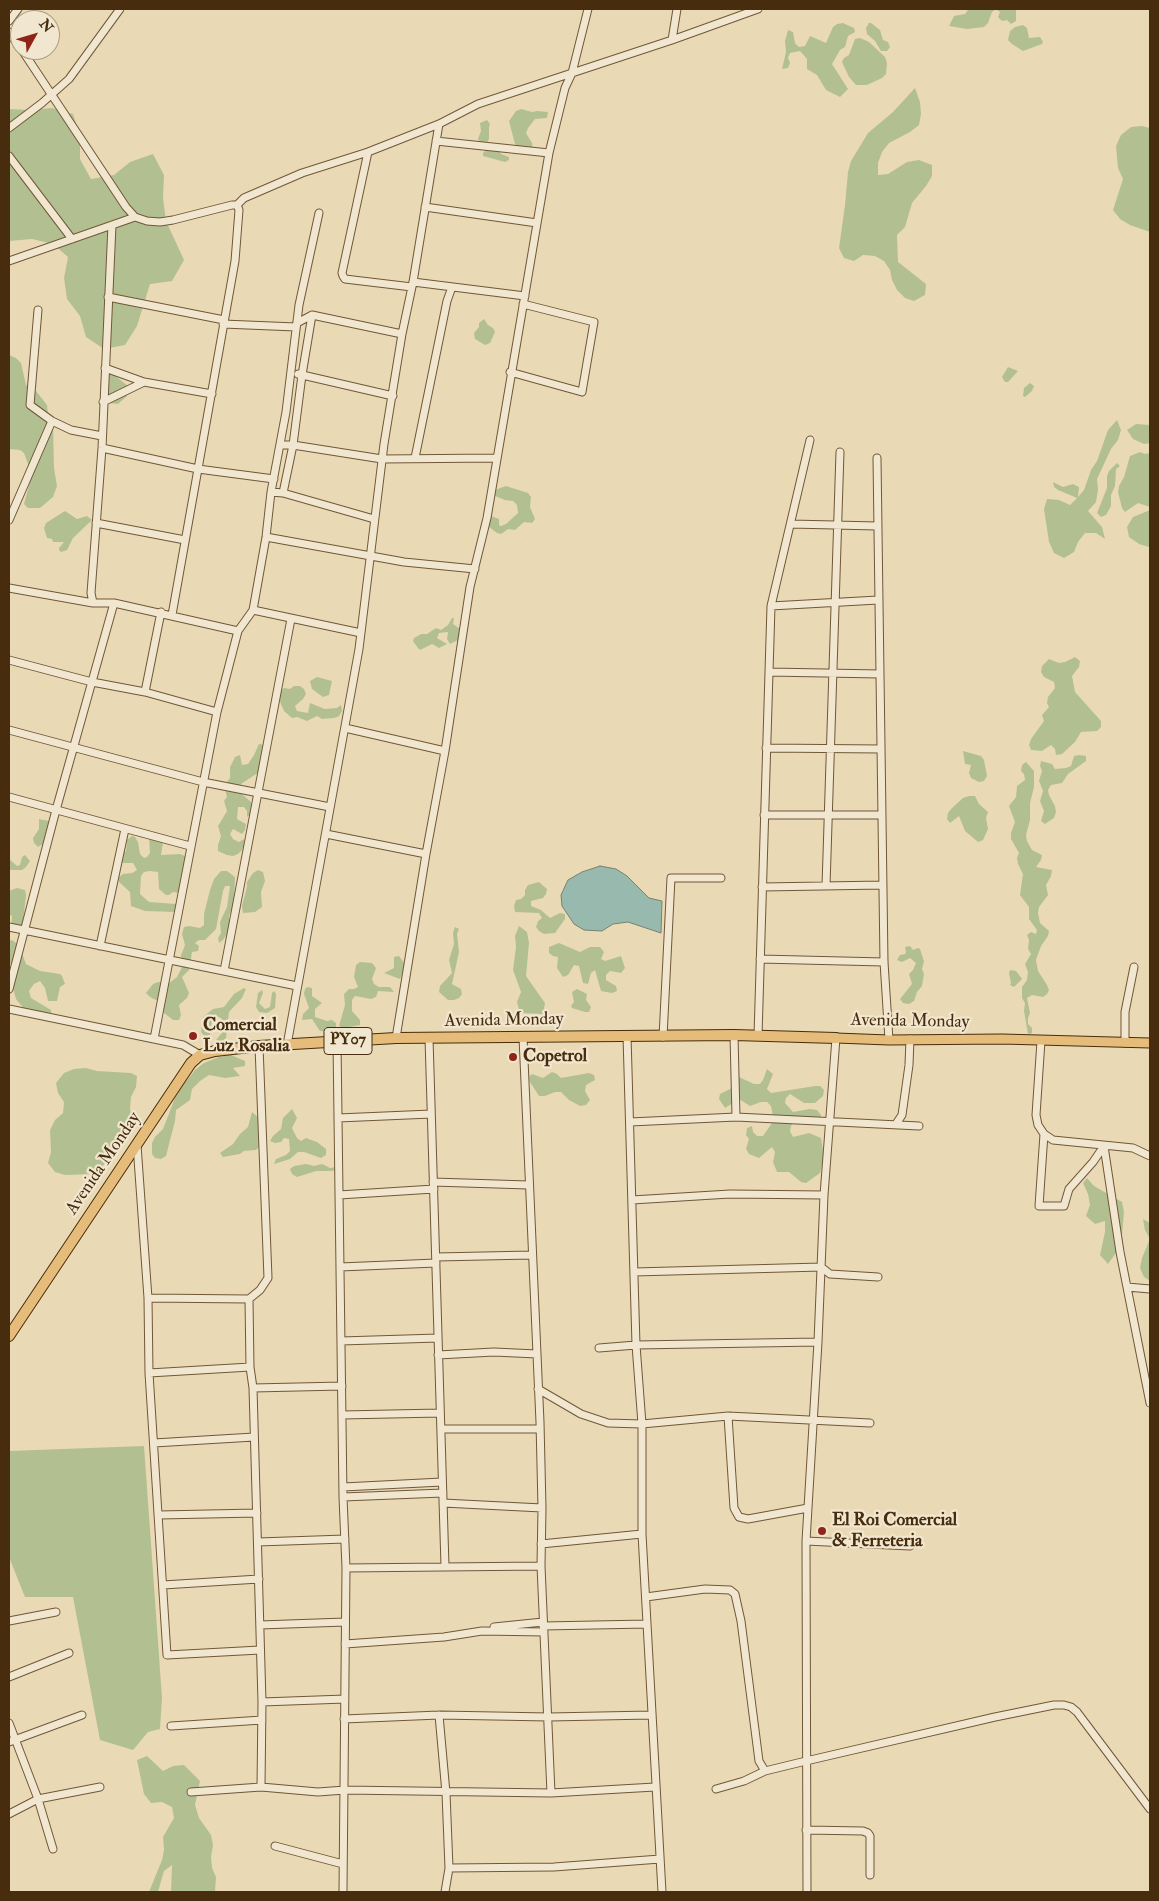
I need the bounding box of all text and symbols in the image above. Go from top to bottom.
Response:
north arrow [10,10,60,60]
text: N [36,16,57,36]
street label: Avenida Monday [444,1009,564,1033]
street label: Avenida Monday [850,1010,970,1034]
place label: Comercial Luz Rosalia [203,1015,290,1058]
road number: PY07 [324,1028,372,1054]
marker: Comercial Luz Rosalia [187,1030,199,1042]
place label: Copetrol [523,1046,587,1068]
marker: Copetrol [507,1051,519,1063]
street label: Avenida Monday [62,1109,146,1219]
place label: El Roi Comercial & Ferreteria [832,1510,957,1552]
marker: El Roi Comercial & Ferreteria [816,1525,828,1537]

